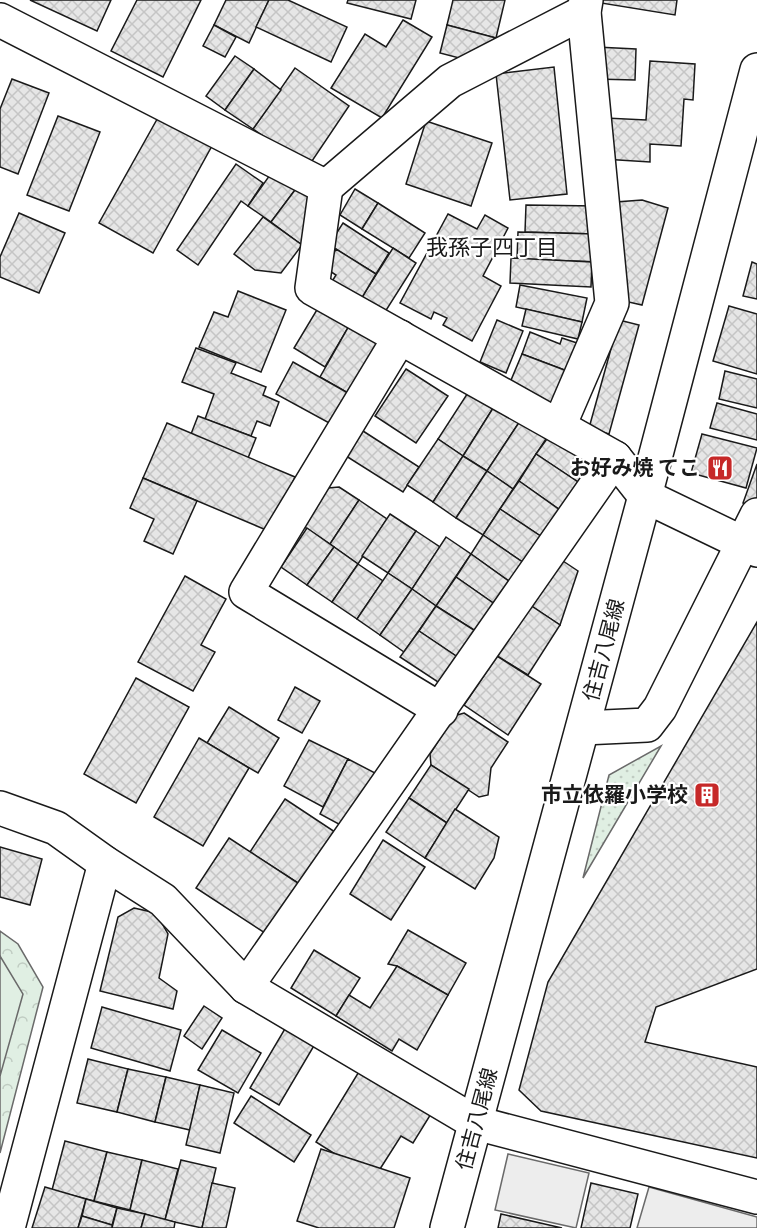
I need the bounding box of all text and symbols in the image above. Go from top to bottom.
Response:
district label: 我孫子四丁目 [426,234,558,261]
restaurant icon: お好み焼 てこ [705,453,735,483]
place label: お好み焼 てこ [570,455,700,481]
street label: 住吉八尾線 [578,596,630,704]
building icon: 市立依羅小学校 [692,780,722,810]
place label: 市立依羅小学校 [541,782,688,808]
street label: 住吉八尾線 [451,1065,503,1173]

